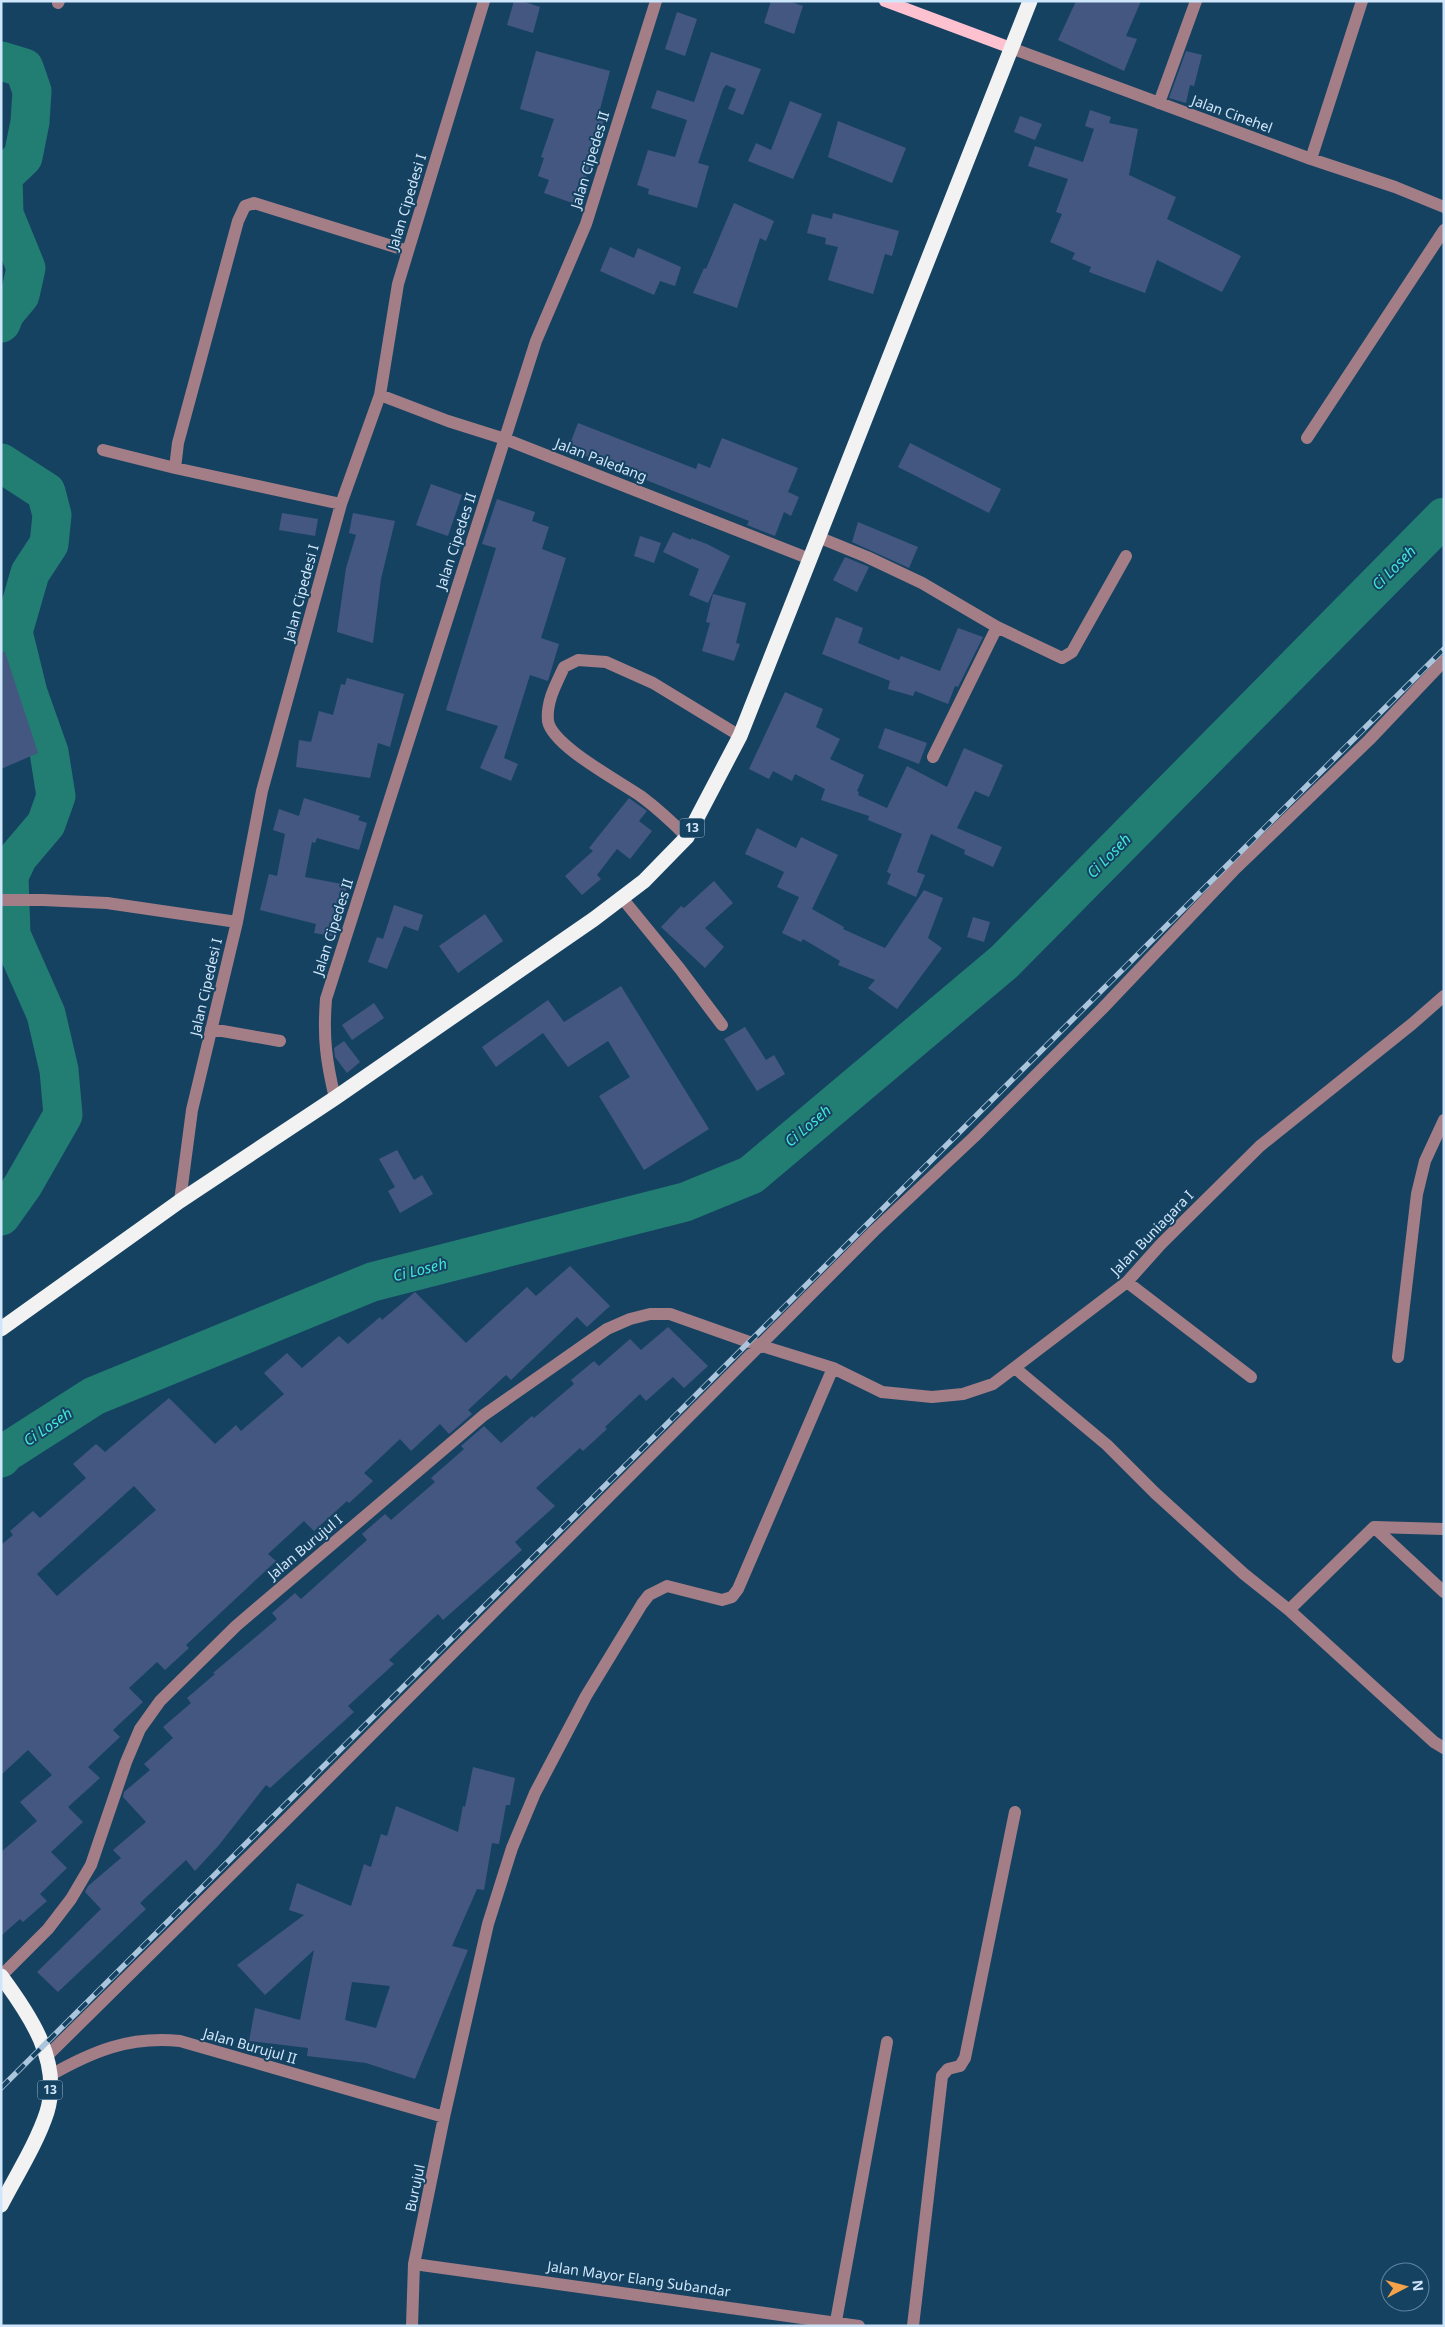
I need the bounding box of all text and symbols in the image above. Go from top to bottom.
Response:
street label: Jalan Cinehel [1187,89,1275,137]
street label: Jalan Cipedes II [565,109,613,213]
street label: Jalan Cipedesi I [382,151,430,254]
street label: Jalan Paledang [551,433,650,486]
street label: Jalan Cipedes II [430,490,480,594]
water label: Ci Loseh [1367,541,1420,594]
street label: Jalan Cipedesi I [278,542,323,645]
road number: 13 [680,818,704,838]
water label: Ci Loseh [1082,829,1135,882]
street label: Jalan Cipedes II [307,876,357,980]
street label: Jalan Cipedesi I [185,936,226,1040]
water label: Ci Loseh [780,1100,835,1151]
street label: Jalan Buniagara I [1105,1186,1197,1281]
water label: Ci Loseh [391,1253,449,1285]
water label: Ci Loseh [19,1403,76,1450]
street label: Jalan Burujul I [262,1510,346,1585]
street label: Jalan Burujul II [199,2023,299,2068]
road number: 13 [38,2080,62,2100]
street label: Burujul [400,2162,429,2213]
street label: Jalan Mayor Elang Subandar [544,2256,732,2301]
north arrow [1380,2262,1430,2312]
text: N [1408,2279,1428,2292]

